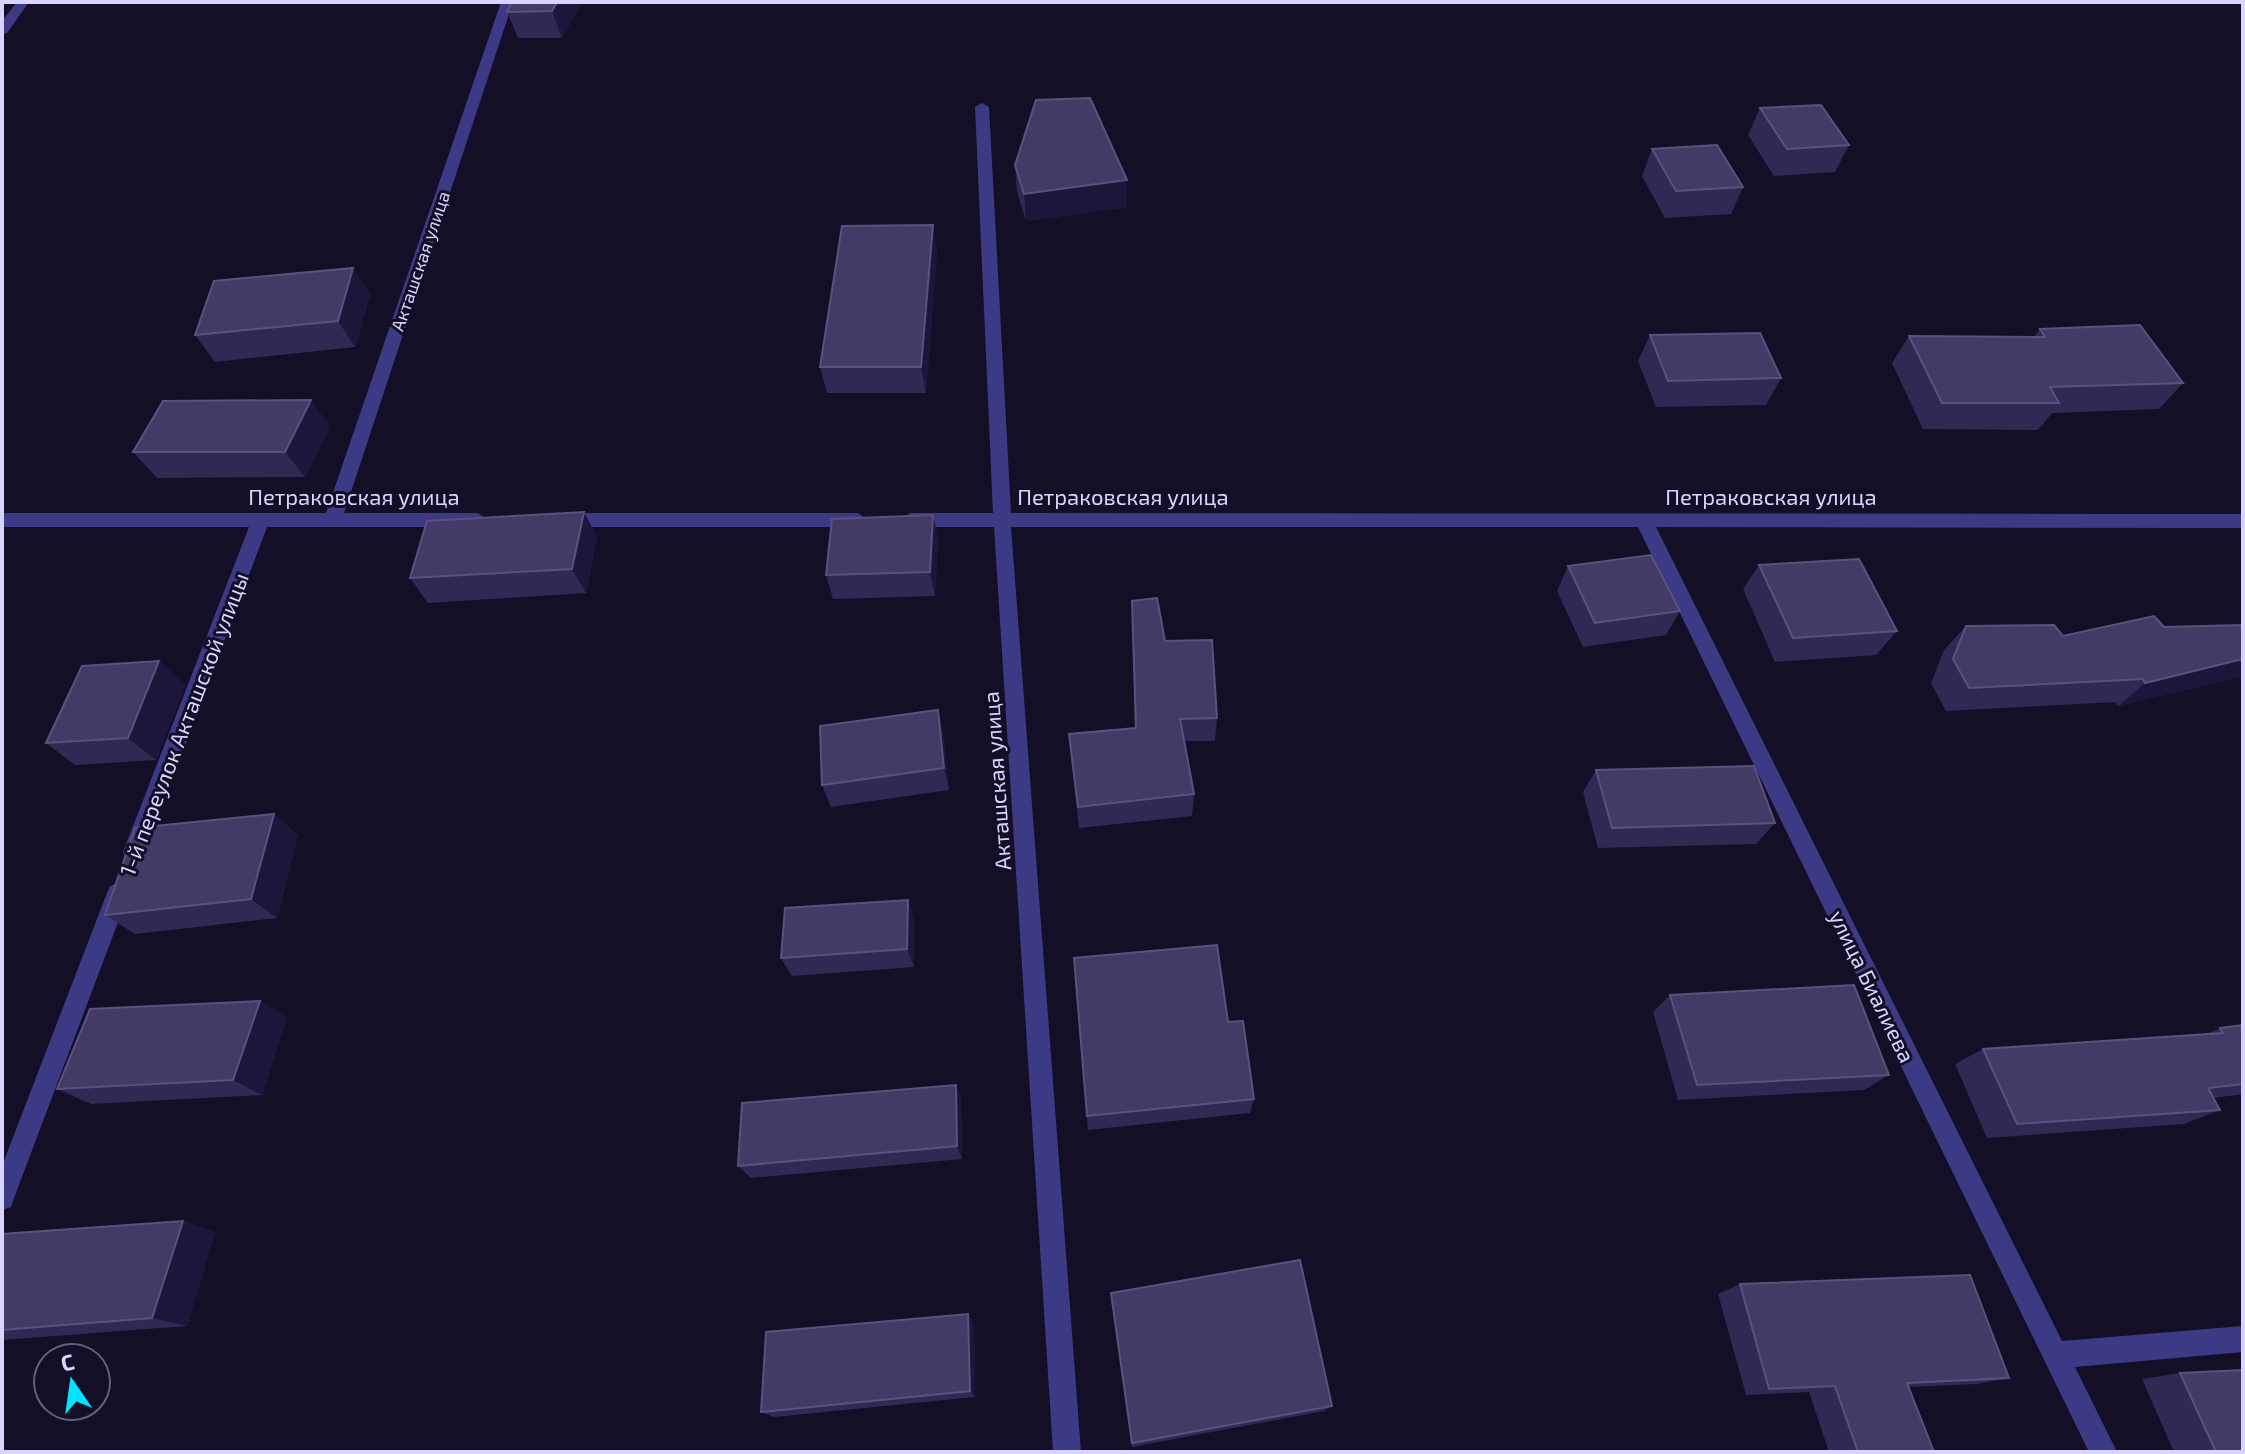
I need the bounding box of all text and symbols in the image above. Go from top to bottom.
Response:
street label: Акташская улица [386,188,454,334]
street label: Петраковская улица [248,483,460,510]
street label: Петраковская улица [1017,483,1229,510]
street label: Петраковская улица [1665,483,1877,510]
street label: 1-й переулок Акташской улицы [113,569,254,880]
street label: Акташская улица [977,691,1016,871]
street label: улица Биалиева [1824,906,1921,1067]
north arrow [32,1342,112,1422]
text: С [58,1347,77,1376]

